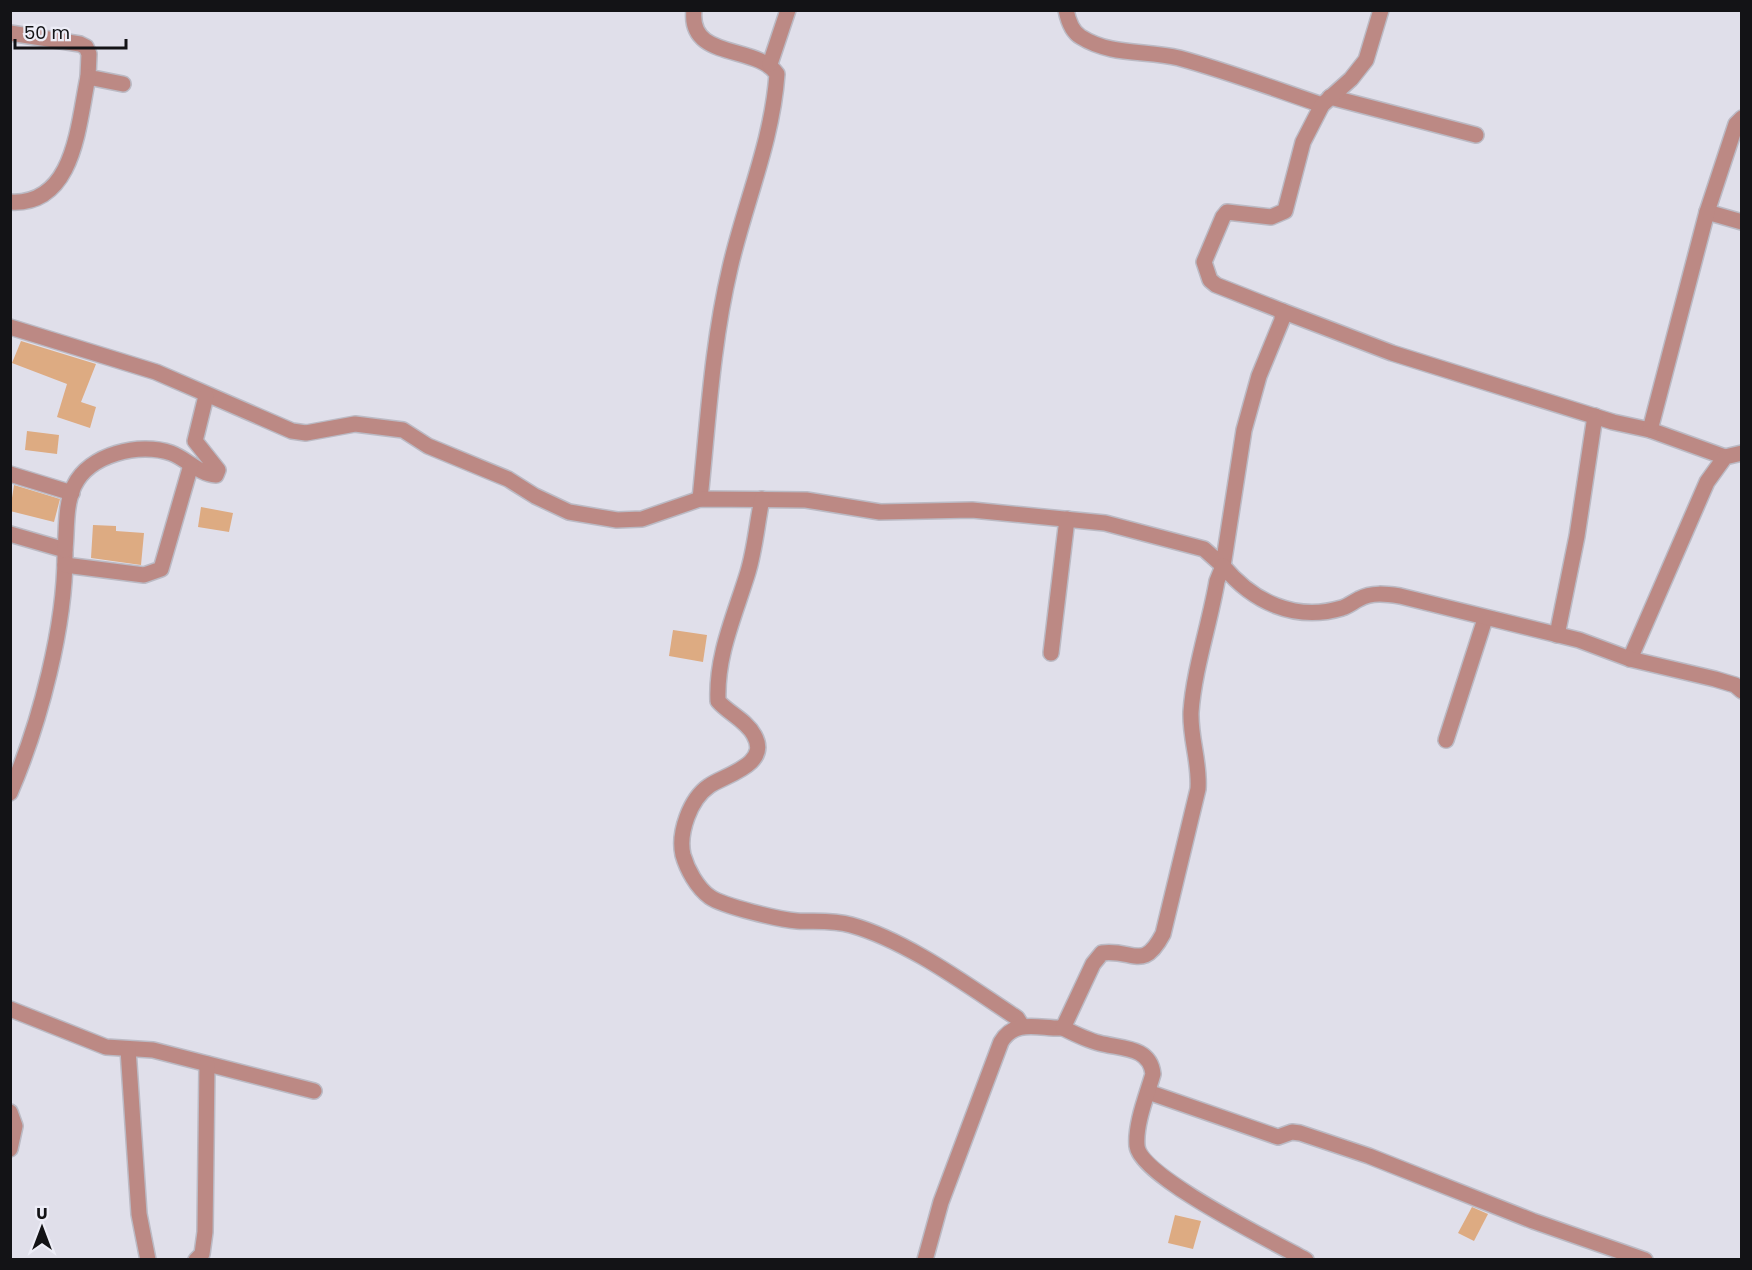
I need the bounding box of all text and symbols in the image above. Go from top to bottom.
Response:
scale bar [15,12,126,50]
text: 50 m [24,20,70,45]
north arrow [12,1198,72,1258]
text: U [36,1202,48,1225]

